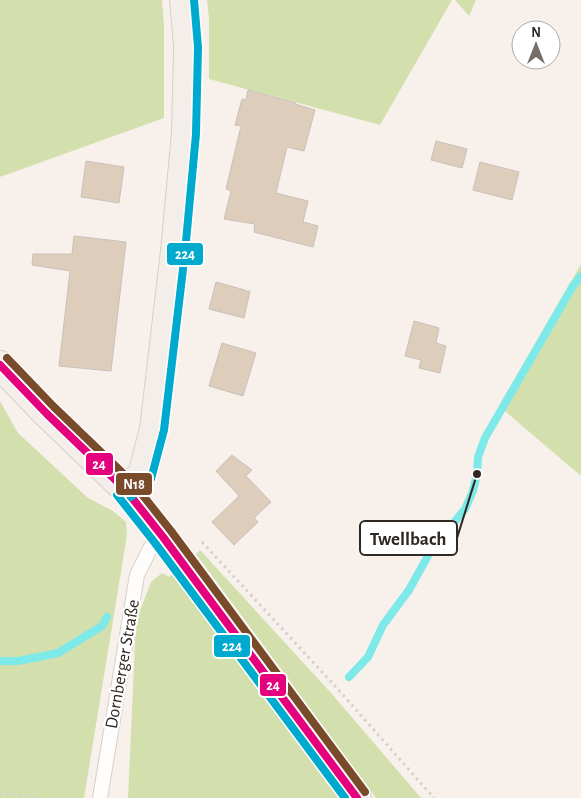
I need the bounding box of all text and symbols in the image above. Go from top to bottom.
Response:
north arrow [511,20,561,70]
text: N [531,26,541,40]
line badge: 224 [166,242,204,266]
text: 224 [175,248,195,262]
line badge: 24 [85,452,114,476]
text: 24 [92,458,106,472]
line badge: N18 [115,472,153,496]
text: N18 [123,478,145,492]
callout: Twellbach [360,521,457,555]
text: Twellbach [370,530,446,549]
street label: Dornberger Straße [103,598,143,730]
line badge: 224 [213,634,251,658]
text: 224 [222,640,242,654]
line badge: 24 [259,673,287,697]
text: 24 [266,679,280,693]

